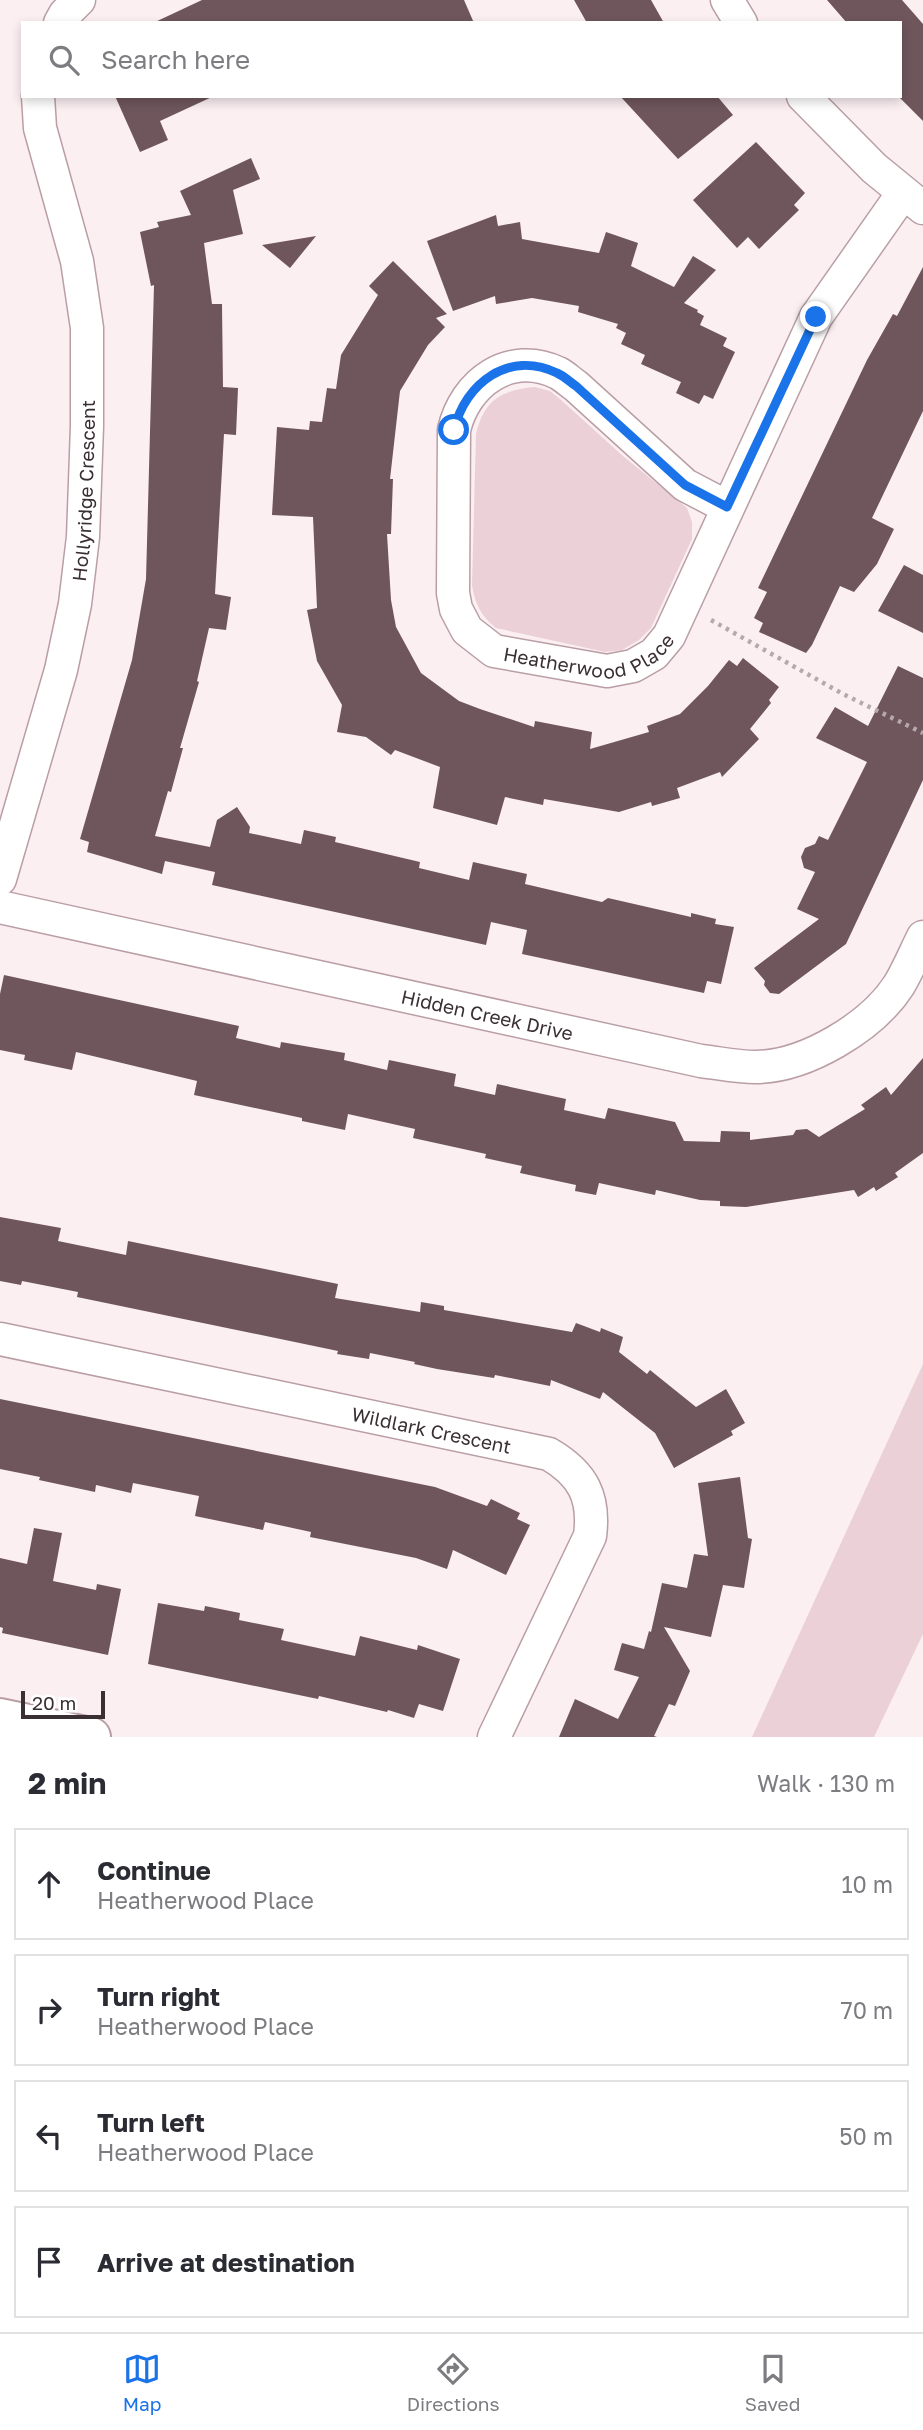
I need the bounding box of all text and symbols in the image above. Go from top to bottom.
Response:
search box [21,21,902,98]
icon: search [45,41,83,79]
text: Search here [101,44,250,75]
route end [800,301,831,332]
street label: Hollyridge Crescent [66,400,99,583]
route start [438,414,469,445]
street label: Heatherwood Place [502,628,678,683]
street label: Hidden Creek Drive [399,984,575,1044]
street label: Wildlark Crescent [350,1402,513,1457]
scale bar [21,1688,105,1720]
text: 20 m [32,1691,76,1714]
text: 2 min [28,1765,106,1801]
text: Walk · 130 m [757,1769,895,1797]
text: Continue [97,1855,211,1886]
icon: ahead [30,1865,68,1903]
text: 10 m [841,1870,893,1898]
text: Heatherwood Place [97,1886,314,1914]
text: Turn right [97,1981,220,2012]
icon: right [30,1991,68,2029]
text: 70 m [840,1996,893,2024]
text: Heatherwood Place [97,2012,314,2040]
text: Turn left [97,2107,205,2138]
icon: left [30,2117,68,2155]
text: 50 m [839,2122,893,2150]
text: Heatherwood Place [97,2138,314,2166]
icon: arrive [30,2243,68,2281]
text: Arrive at destination [97,2247,355,2278]
tab: Map [123,2350,161,2415]
tab: Directions [407,2350,500,2415]
tab: Saved [745,2350,800,2415]

